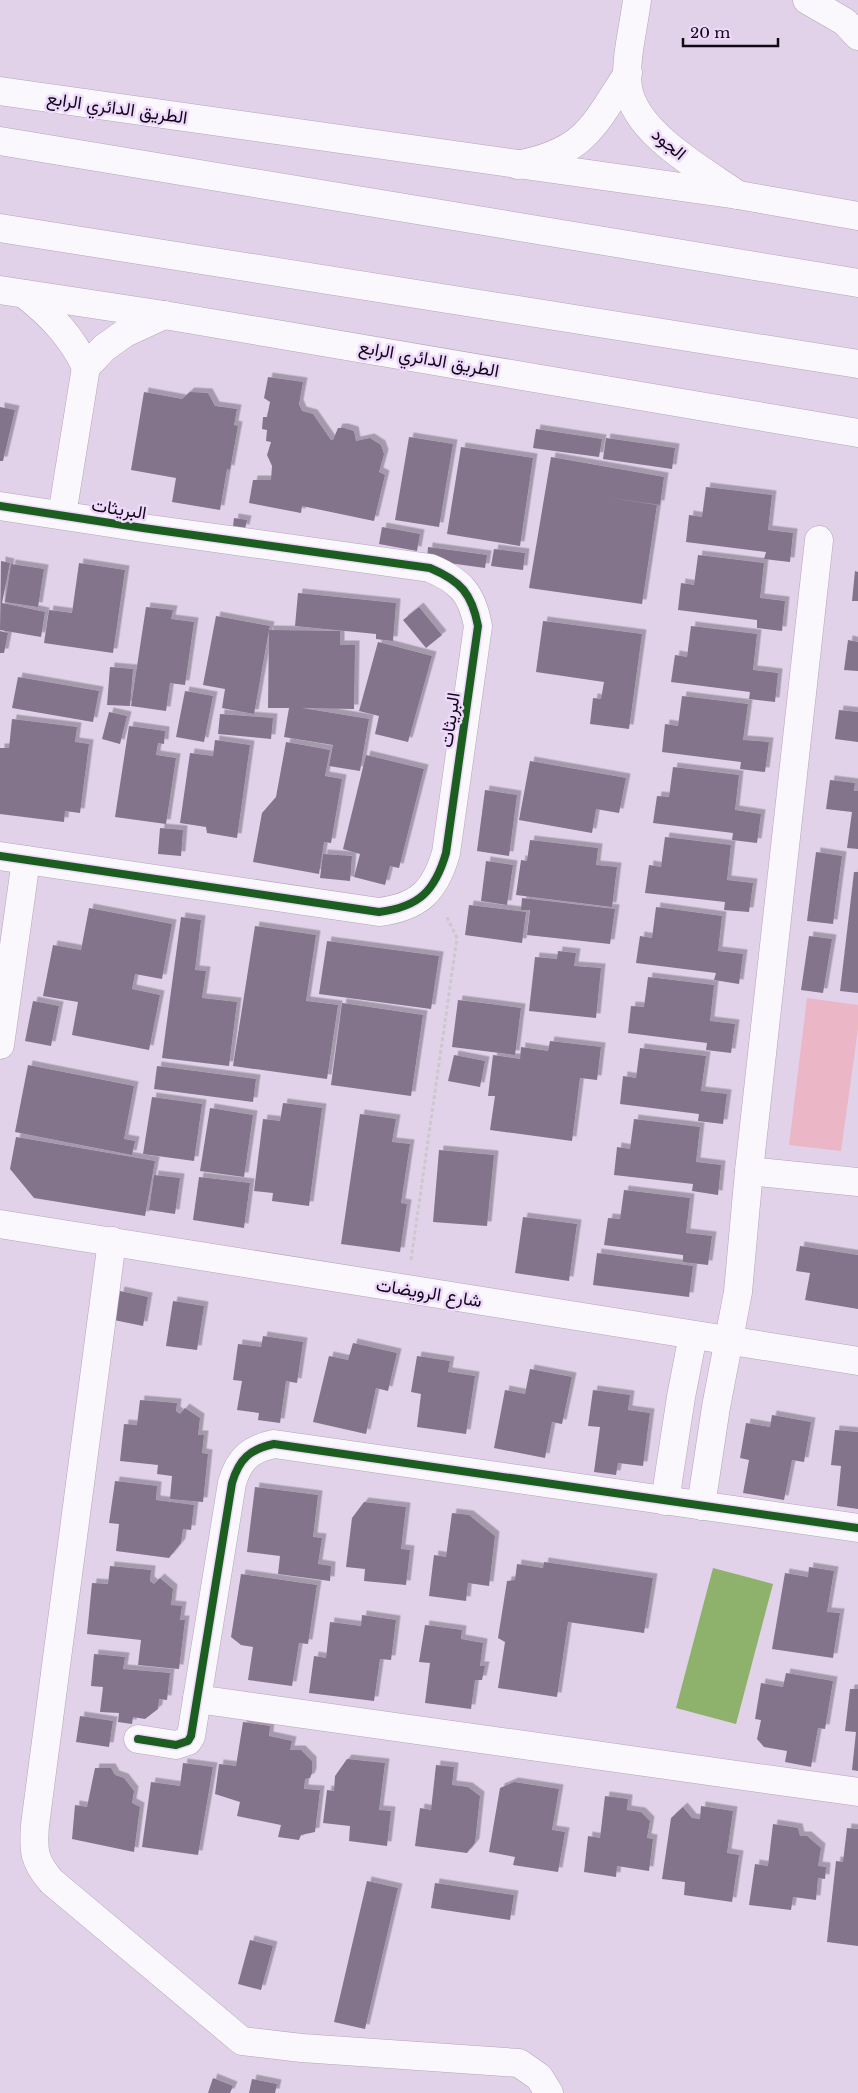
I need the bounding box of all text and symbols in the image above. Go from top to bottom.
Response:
scale bar [683,15,778,47]
text: 20 m [690,23,730,42]
street label: الطريق الدائري الرابع [45,87,189,133]
street label: الجود [647,123,691,165]
street label: الطريق الدائري الرابع [357,336,501,386]
street label: البريثات [90,494,148,524]
street label: البريثات [435,691,465,749]
street label: شارع الرويضات [374,1274,484,1313]

